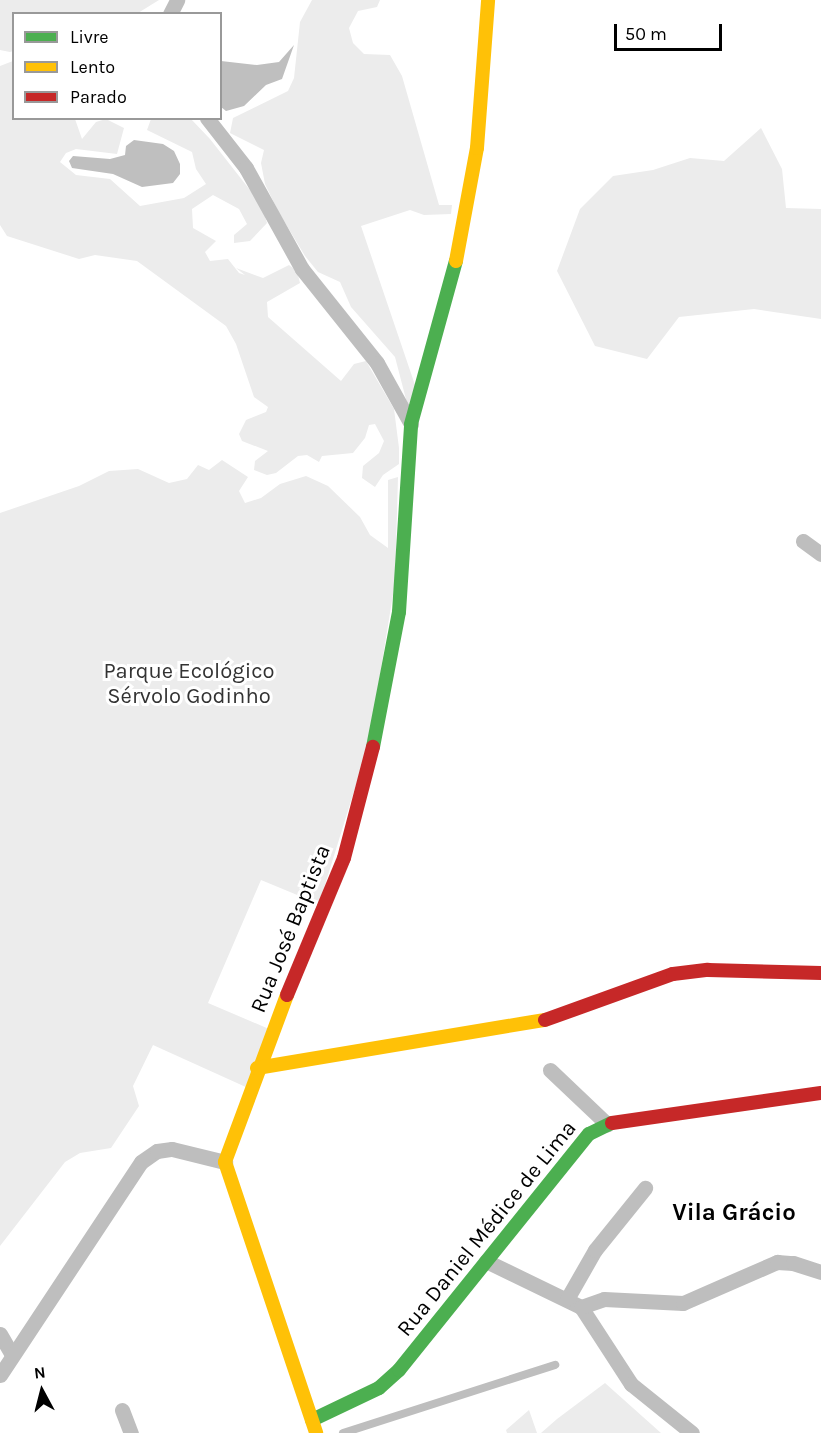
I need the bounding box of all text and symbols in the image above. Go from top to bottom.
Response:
legend [12,12,222,120]
scale bar [617,12,725,50]
text: 50 m [625,23,667,45]
text: Livre [70,26,109,48]
text: Lento [70,56,115,78]
text: Parado [70,86,127,108]
park label: Parque Ecológico Sérvolo Godinho [103,658,275,710]
street label: Rua José Baptista [245,841,337,1017]
street label: Rua Daniel Médice de Lima [392,1116,582,1342]
district label: Vila Grácio [672,1199,796,1227]
north arrow [12,1361,72,1421]
text: N [33,1363,47,1383]

